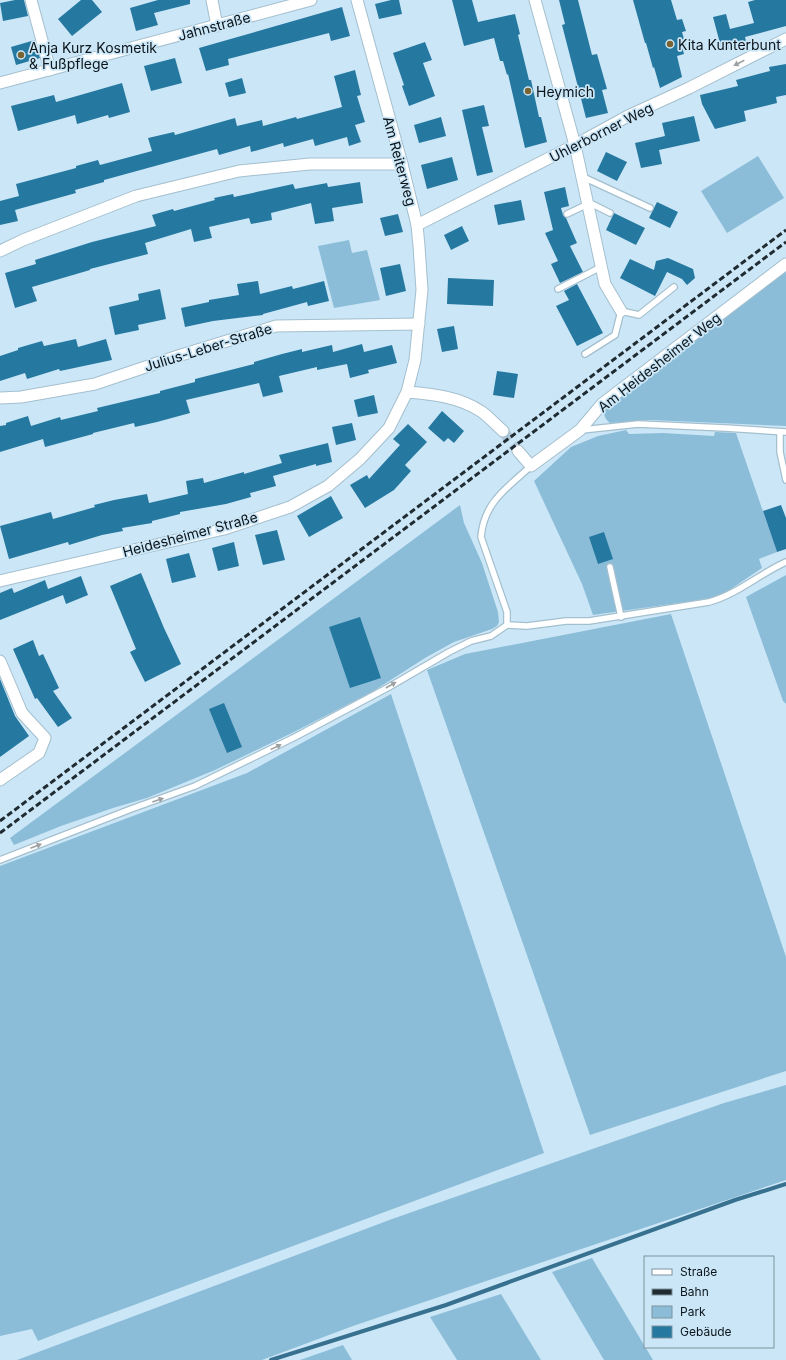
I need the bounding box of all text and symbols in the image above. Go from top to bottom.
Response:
street label: Jahnstraße [176,8,252,44]
place label: Kita Kunterbunt [678,36,781,53]
place label: Anja Kurz Kosmetik & Fußpflege [29,39,157,72]
marker: Kita Kunterbunt [665,39,675,49]
marker: Anja Kurz Kosmetik & Fußpflege [16,50,26,60]
one-way arrow [733,60,744,66]
place label: Heymich [536,83,594,100]
marker: Heymich [523,86,533,96]
street label: Uhlerborner Weg [546,99,656,165]
street label: Am Reiterweg [380,114,420,208]
street label: Am Heidesheimer Weg [594,309,724,415]
street label: Julius-Leber-Straße [142,319,274,375]
street label: Heidesheimer Straße [121,508,259,560]
one-way arrow [385,682,397,689]
one-way arrow [271,744,282,750]
one-way arrow [152,796,164,802]
one-way arrow [31,842,43,848]
legend [644,1256,774,1348]
text: Straße [680,1264,717,1279]
text: Bahn [680,1284,709,1299]
text: Park [680,1304,706,1319]
text: Gebäude [680,1324,732,1339]

